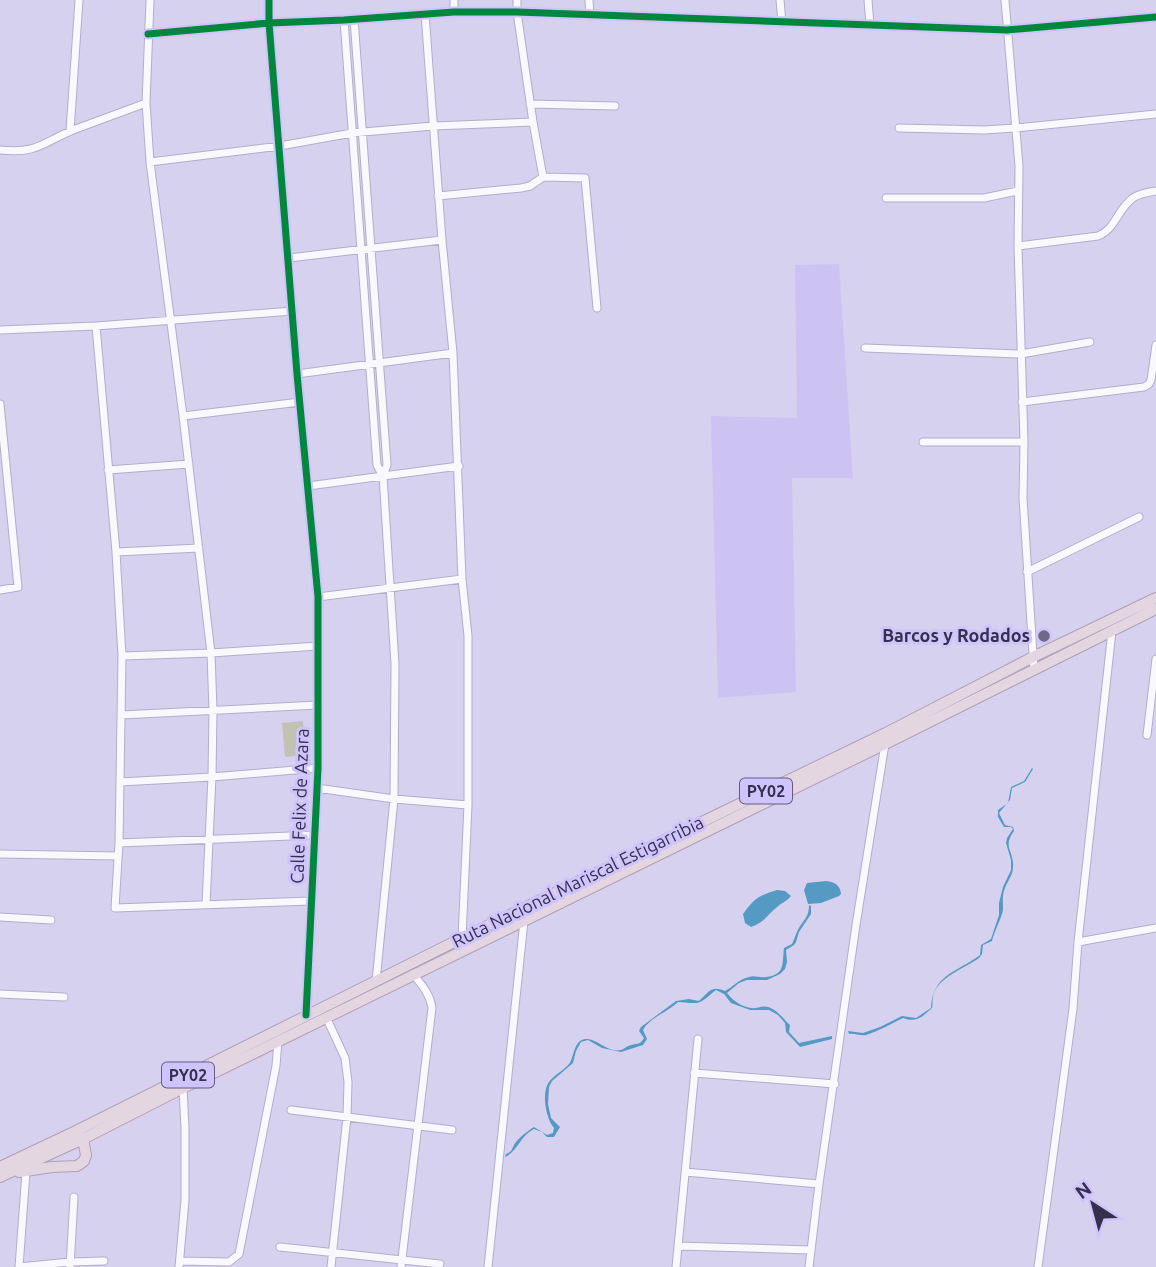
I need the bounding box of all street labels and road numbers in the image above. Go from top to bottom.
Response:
street label: Calle Felix de Azara [286,728,312,884]
road number: PY02 [740,778,792,804]
street label: Ruta Nacional Mariscal Estigarribia [449,811,706,951]
road number: PY02 [162,1063,214,1088]

